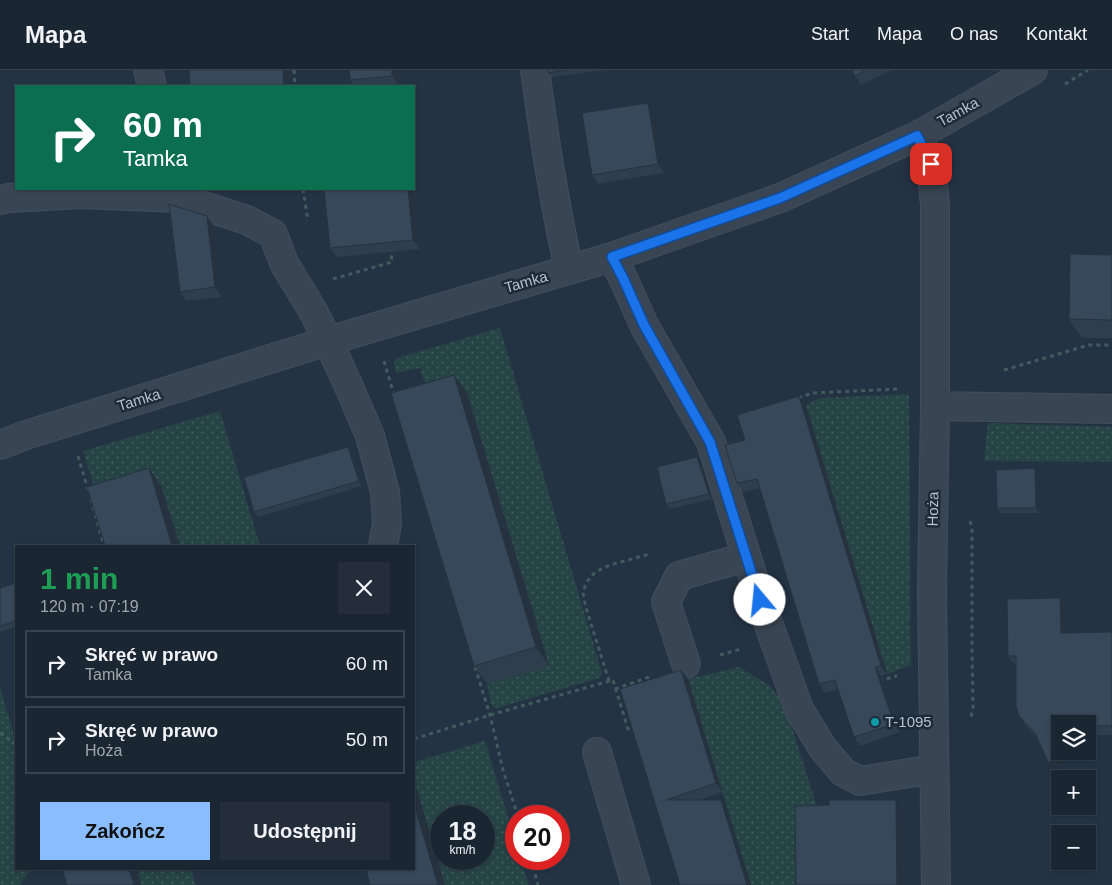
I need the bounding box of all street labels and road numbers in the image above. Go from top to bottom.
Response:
street label: Tamka [934,93,982,130]
street label: Tamka [502,267,550,296]
street label: Tamka [115,385,163,414]
street label: Hoża [924,491,941,527]

